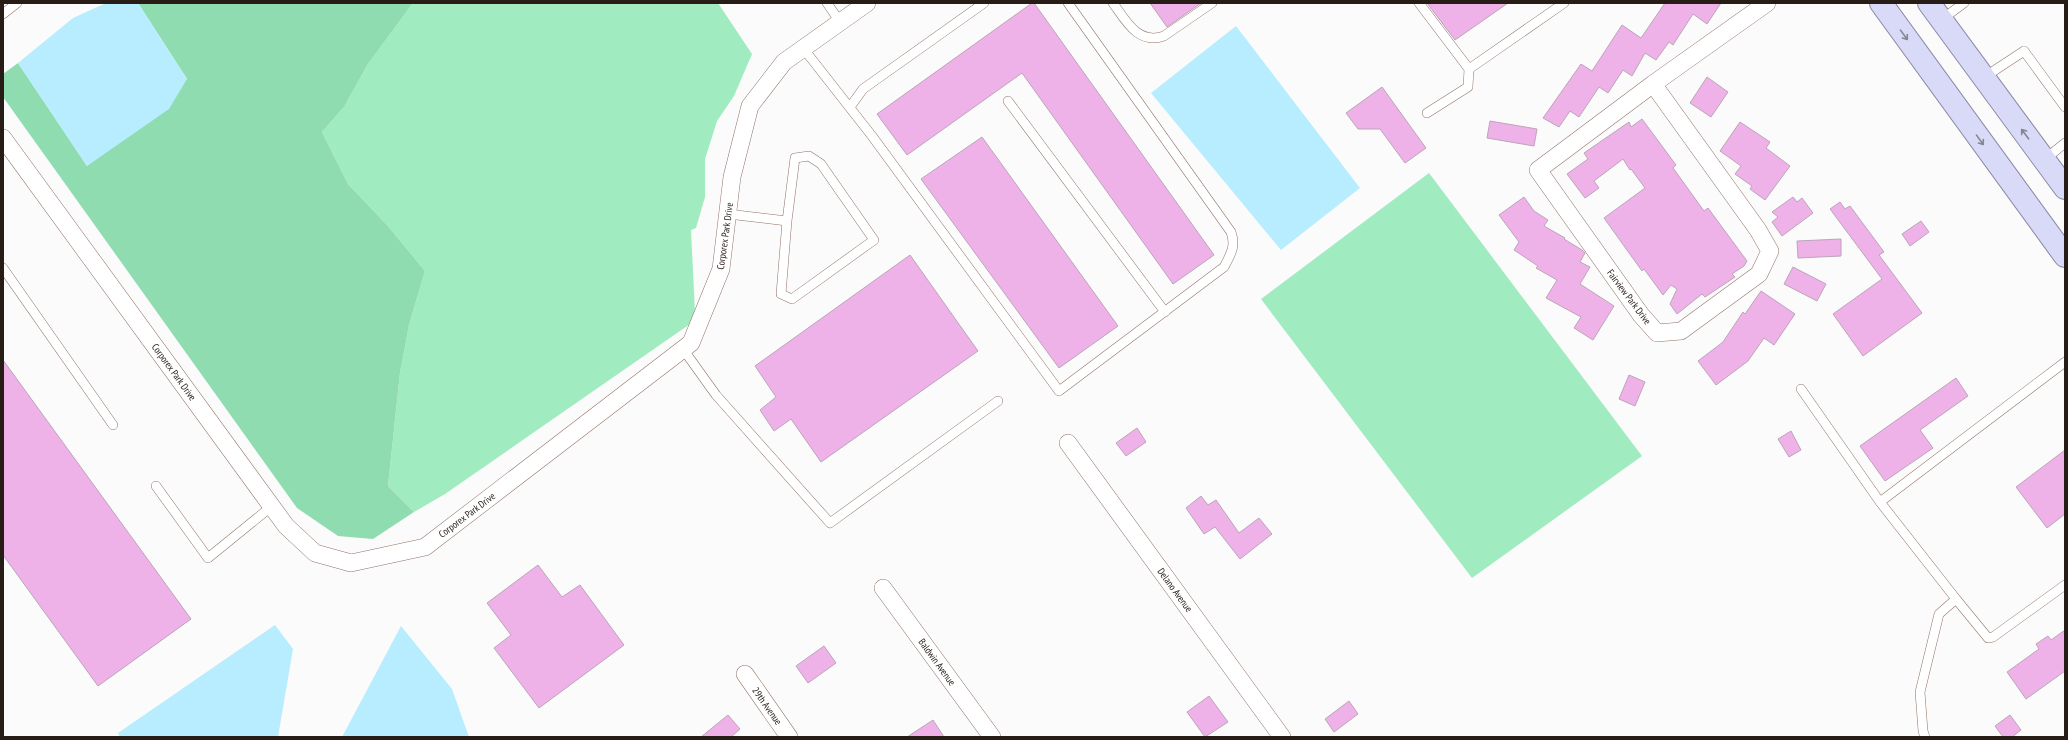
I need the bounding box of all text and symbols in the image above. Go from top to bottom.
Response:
one-way arrow [1899,29,1908,40]
one-way arrow [2021,129,2029,140]
one-way arrow [1976,134,1984,145]
street label: Corporex Park Drive [714,202,736,270]
street label: Fairview Park Drive [1604,267,1654,327]
street label: Corporex Park Drive [149,341,199,403]
street label: Corporex Park Drive [436,489,498,541]
street label: Delano Avenue [1155,565,1195,615]
street label: Baldwin Avenue [916,636,958,688]
street label: 29th Avenue [749,685,785,727]

